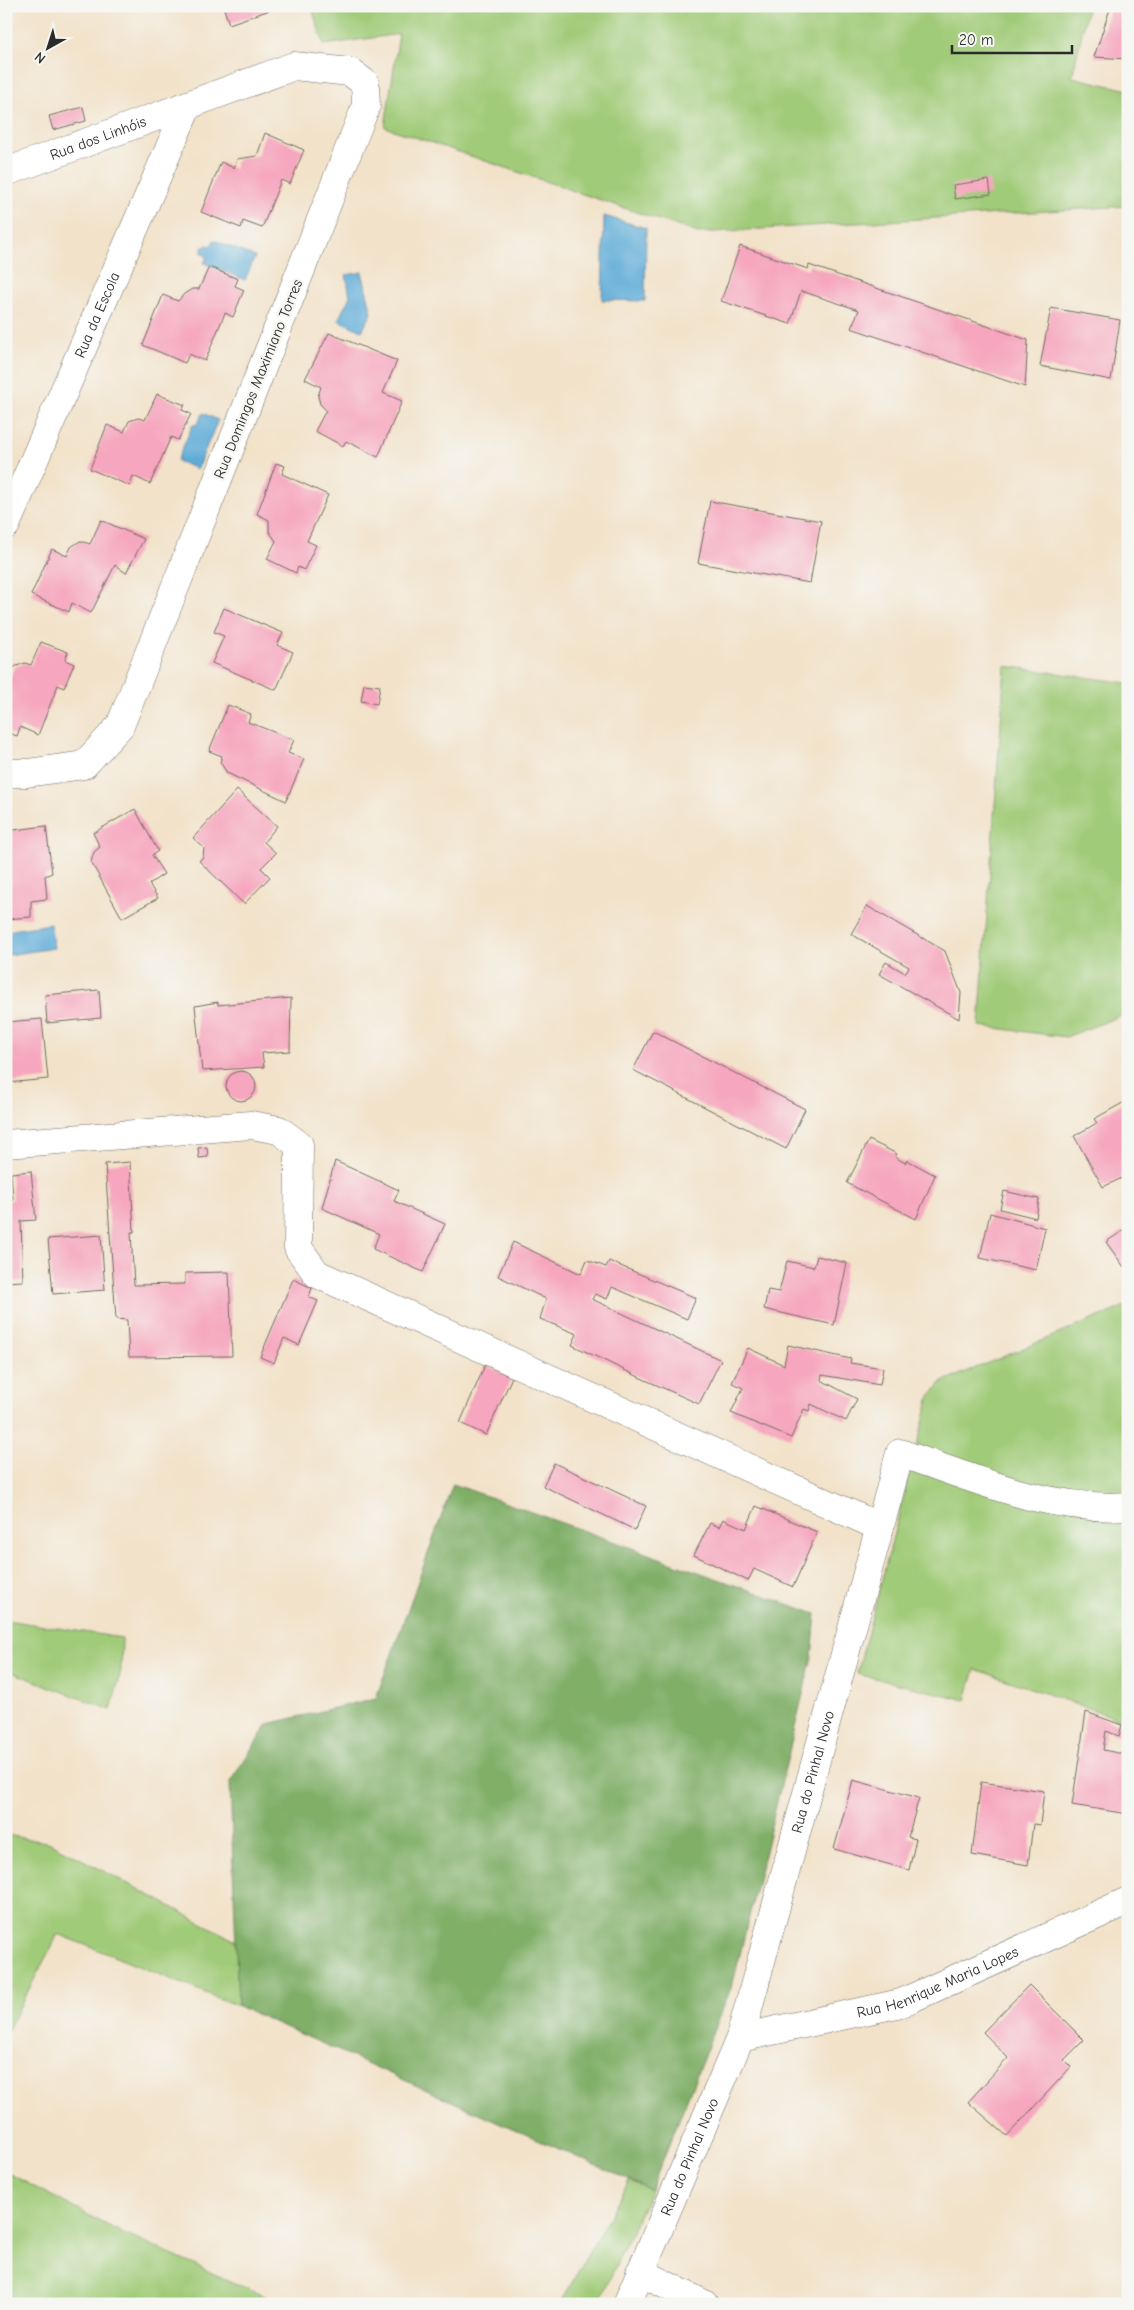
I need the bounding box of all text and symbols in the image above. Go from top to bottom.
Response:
north arrow [22,22,72,72]
scale bar [952,22,1072,54]
text: 20 m [959,31,993,49]
text: N [31,48,49,67]
street label: Rua dos Linhóis [47,112,149,164]
street label: Rua da Escola [71,269,124,360]
street label: Rua Domingos Maximiano Torres [210,277,306,481]
street label: Rua do Pinhal Novo [787,1709,838,1835]
street label: Rua Henrique Maria Lopes [855,1942,1021,2021]
street label: Rua do Pinhal Novo [657,2095,723,2218]

